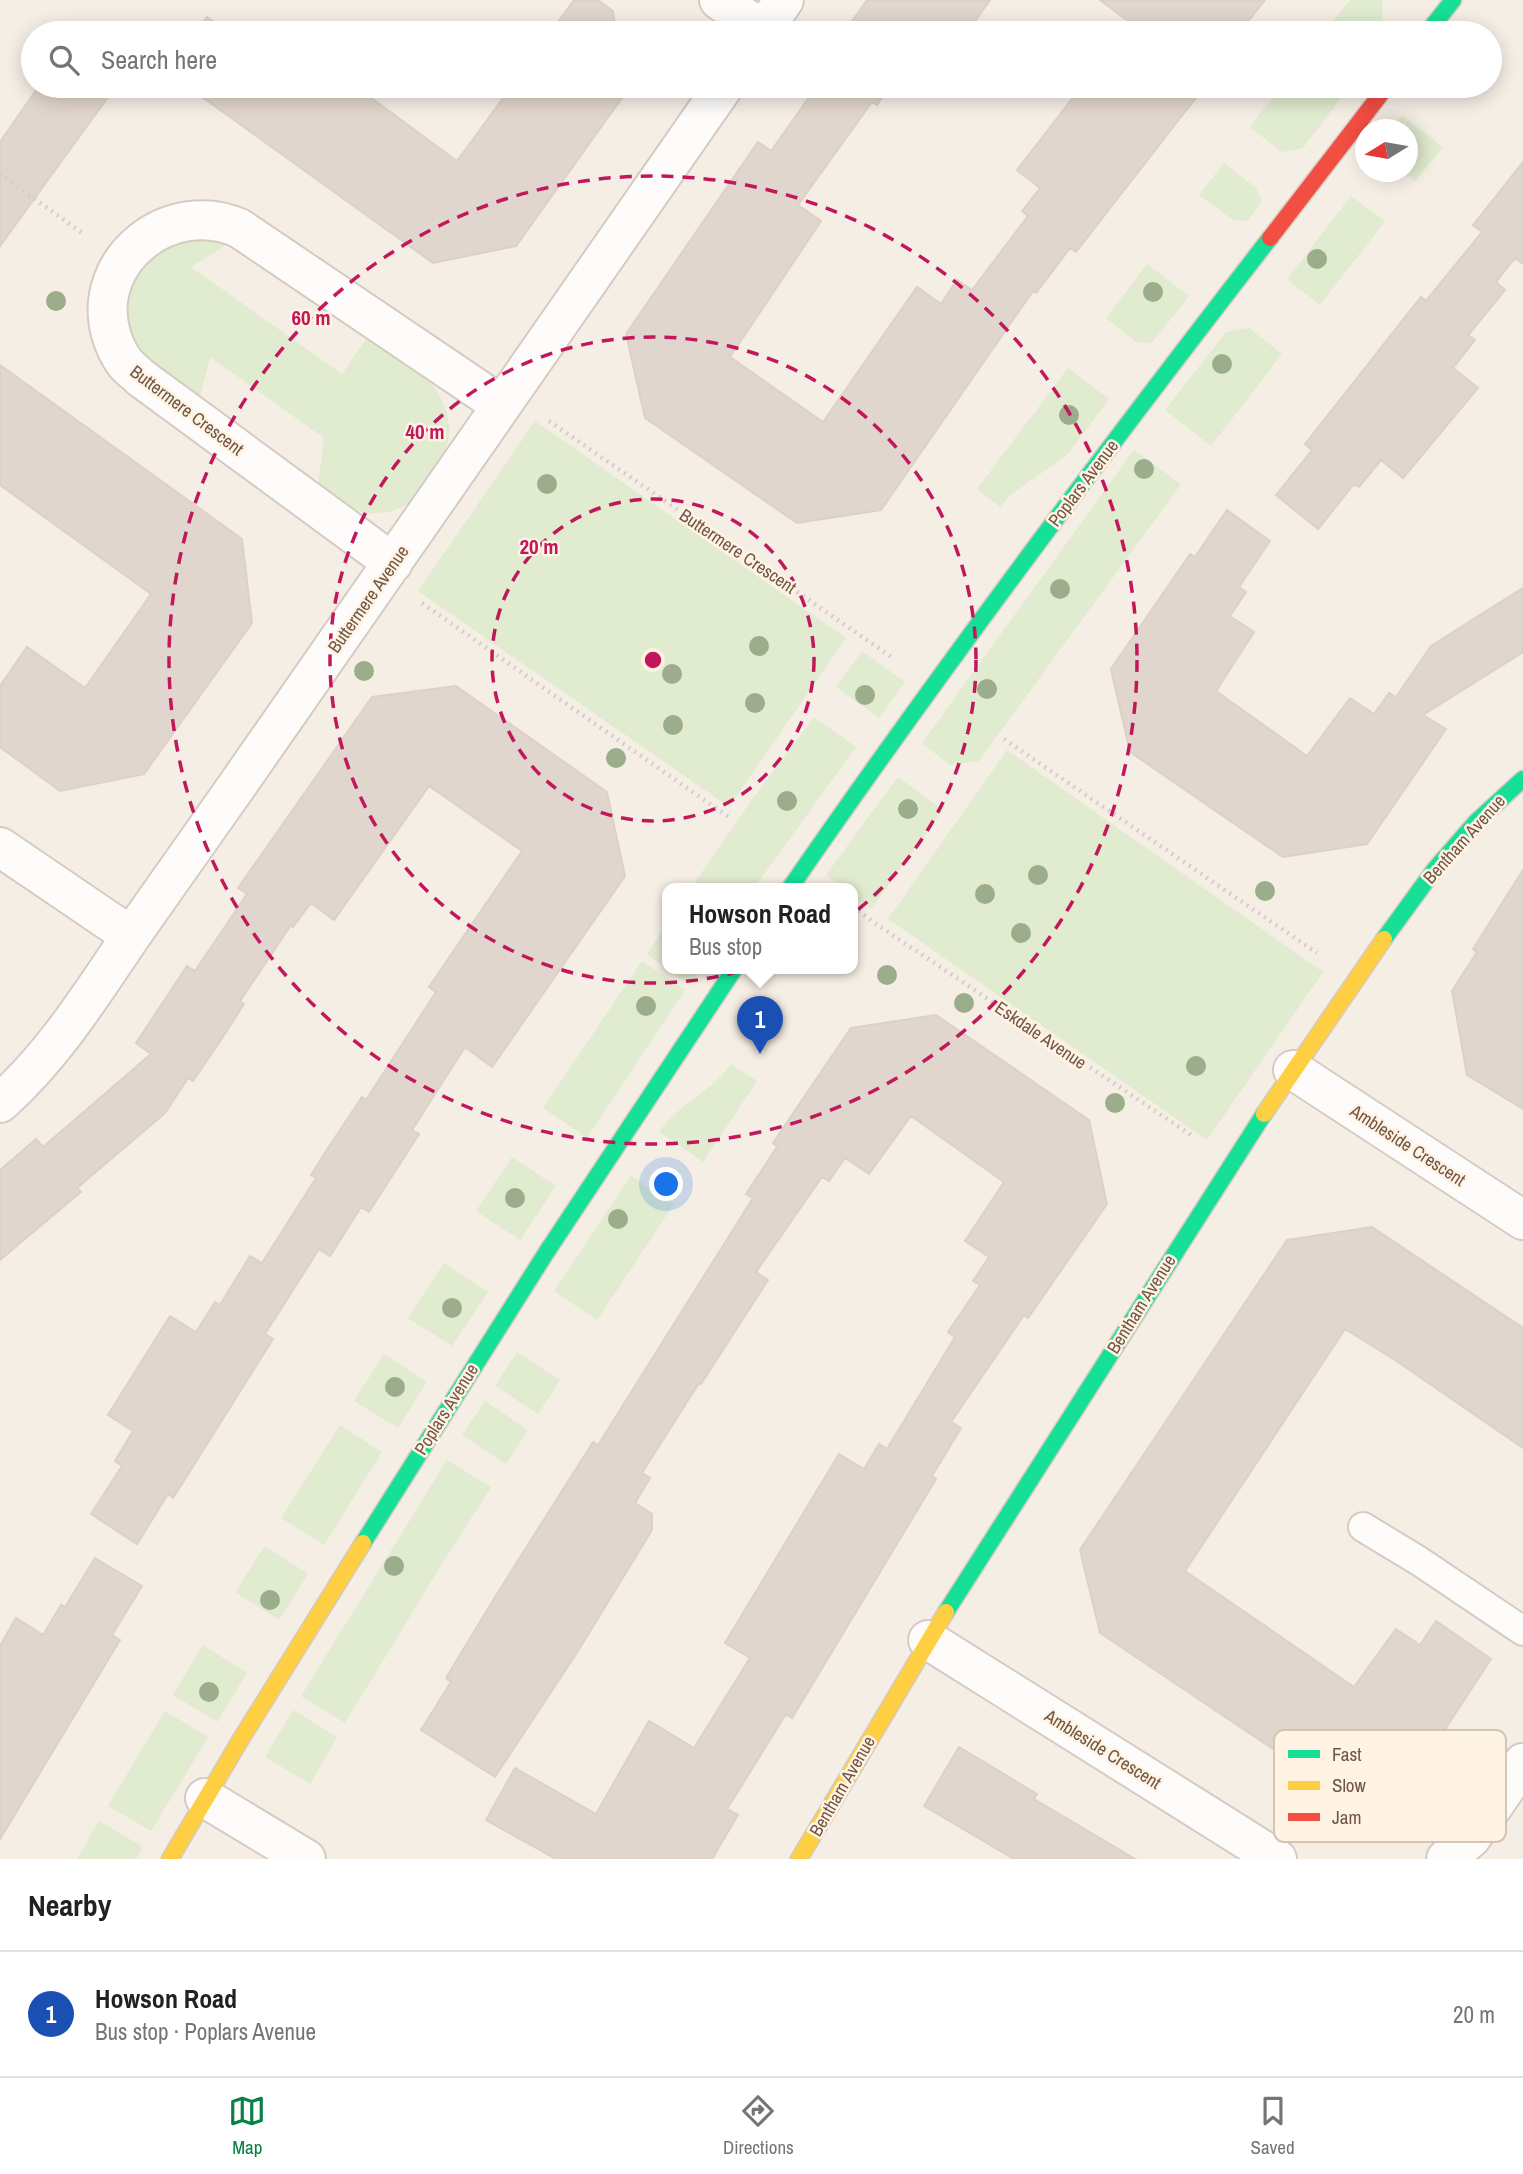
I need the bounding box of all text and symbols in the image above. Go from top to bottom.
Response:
search box [21,21,1502,98]
icon: search [45,41,83,79]
text: Search here [101,42,217,77]
north arrow [1355,119,1418,182]
text: 60 m [291,303,331,332]
street label: Buttermere Crescent [125,359,249,461]
text: 40 m [405,417,445,446]
street label: Poplars Avenue [1042,434,1124,532]
street label: Buttermere Crescent [675,503,801,599]
text: 20 m [519,532,559,561]
street label: Buttermere Avenue [322,540,414,658]
centre of rings [641,648,665,672]
street label: Bentham Avenue [1417,789,1511,889]
popup [662,883,858,974]
text: Howson Road [689,896,831,931]
text: Bus stop [689,931,762,962]
street label: Eskdale Avenue [990,995,1092,1075]
pin: 1 [737,996,783,1054]
street label: Ambleside Crescent [1345,1098,1471,1192]
your location [649,1167,683,1201]
street label: Bentham Avenue [1101,1250,1181,1358]
street label: Poplars Avenue [408,1359,484,1459]
street label: Ambleside Crescent [1039,1703,1166,1795]
legend [1274,1730,1506,1842]
street label: Bentham Avenue [803,1731,881,1841]
text: Fast [1332,1741,1362,1767]
text: Slow [1332,1772,1367,1798]
text: Jam [1332,1804,1361,1830]
text: Nearby [28,1885,111,1925]
text: Howson Road [95,1981,237,2016]
text: 1 [46,1999,56,2030]
text: 20 m [1453,1999,1495,2030]
text: Bus stop · Poplars Avenue [95,2016,316,2047]
tab: Map [228,2092,266,2160]
tab: Directions [723,2092,794,2160]
tab: Saved [1251,2092,1295,2160]

